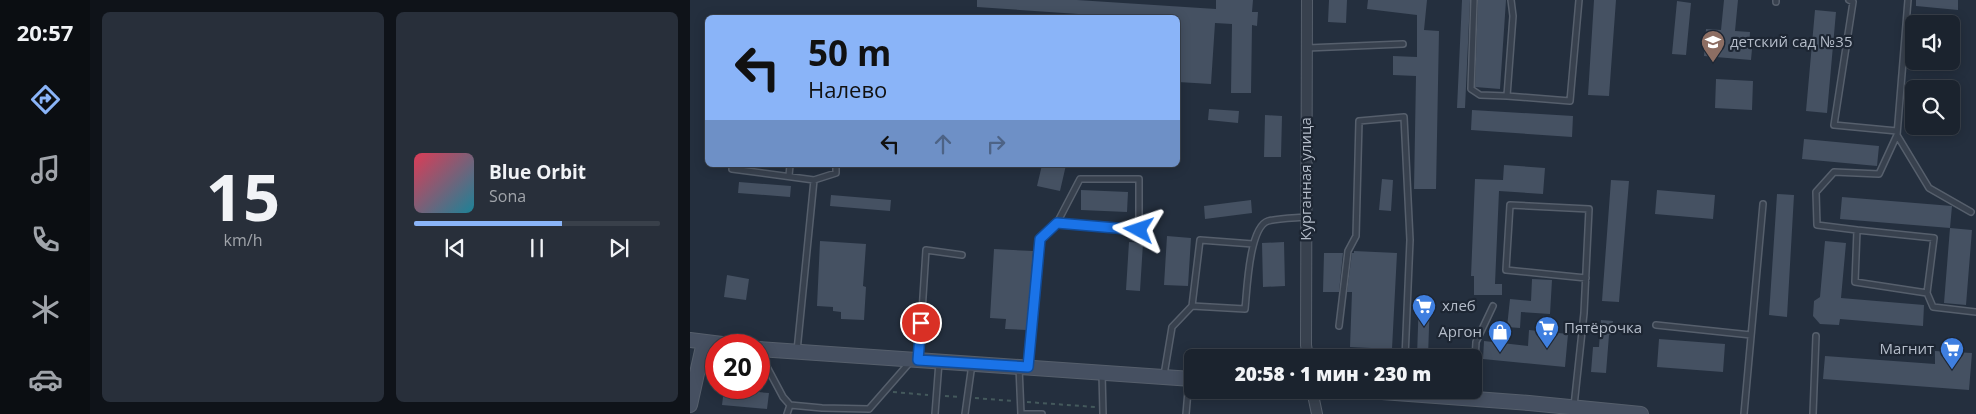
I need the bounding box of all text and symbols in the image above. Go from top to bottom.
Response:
map controls [1905,15,1960,135]
button: sound [1905,15,1960,70]
text: 20:57 [17,17,73,47]
text: 50 m [808,29,891,76]
school or university icon: детский сад №35 [1700,29,1726,63]
place label: детский сад №35 [1730,31,1852,51]
icon: left [725,35,790,100]
text: Налево [808,74,887,104]
button: search [1905,80,1960,135]
icon: directions [28,82,63,117]
street label: Курганная улица [1295,117,1315,241]
icon: left [876,130,904,158]
icon: ahead [929,130,957,158]
icon: right [982,130,1010,158]
icon: music [28,152,63,187]
text: 15 [206,152,280,240]
text: Blue Orbit [489,159,586,185]
text: Sona [489,185,526,207]
position arrow [1112,203,1164,255]
icon: phone [28,222,63,257]
text: km/h [224,229,262,251]
icon: previous [441,234,469,262]
icon: pause [523,234,551,262]
icon: next [605,234,633,262]
icon: climate [28,292,63,327]
supermarket icon: хлеб [1411,293,1437,327]
place label: хлеб [1442,295,1476,315]
pin [900,302,942,344]
icon: arrive [907,309,935,337]
supermarket icon: Пятёрочка [1534,315,1560,349]
place label: Пятёрочка [1564,317,1642,337]
shop icon: Аргон [1487,319,1513,353]
place label: Аргон [1438,321,1482,341]
speed limit sign: 20 [705,334,770,399]
supermarket icon: Магнит [1939,336,1965,370]
place label: Магнит [1880,338,1934,358]
text: 20:58 · 1 мин · 230 m [1235,361,1431,387]
icon: car [28,362,63,397]

